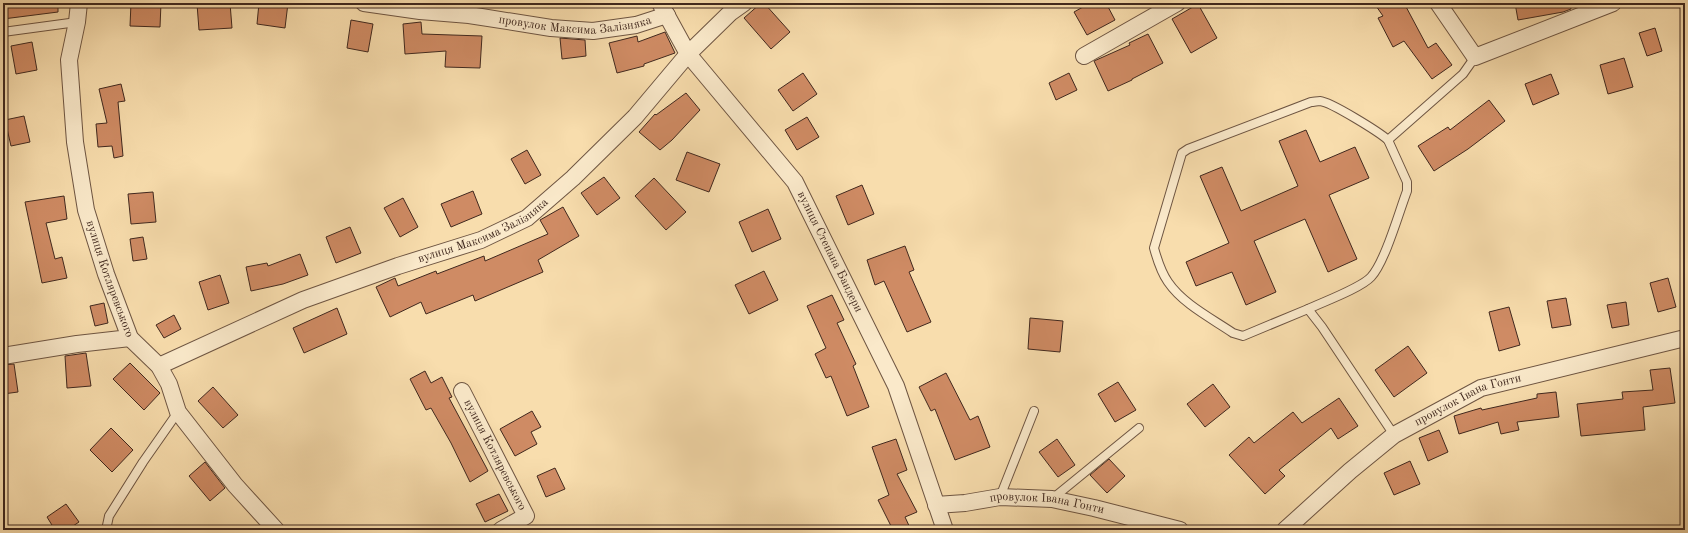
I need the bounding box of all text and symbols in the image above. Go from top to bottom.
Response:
street label: провулок Максима Залізняка [498,14,653,37]
street label: вулиця Степана Бандери [795,190,864,314]
street label: вулиця Максима Залізняка [416,196,551,265]
street label: вулиця Котляревського [84,219,135,339]
street label: провулок Івана Гонти [1413,372,1523,429]
street label: вулиця Котляревського [461,398,528,513]
street label: провулок Івана Гонти [989,491,1105,516]

